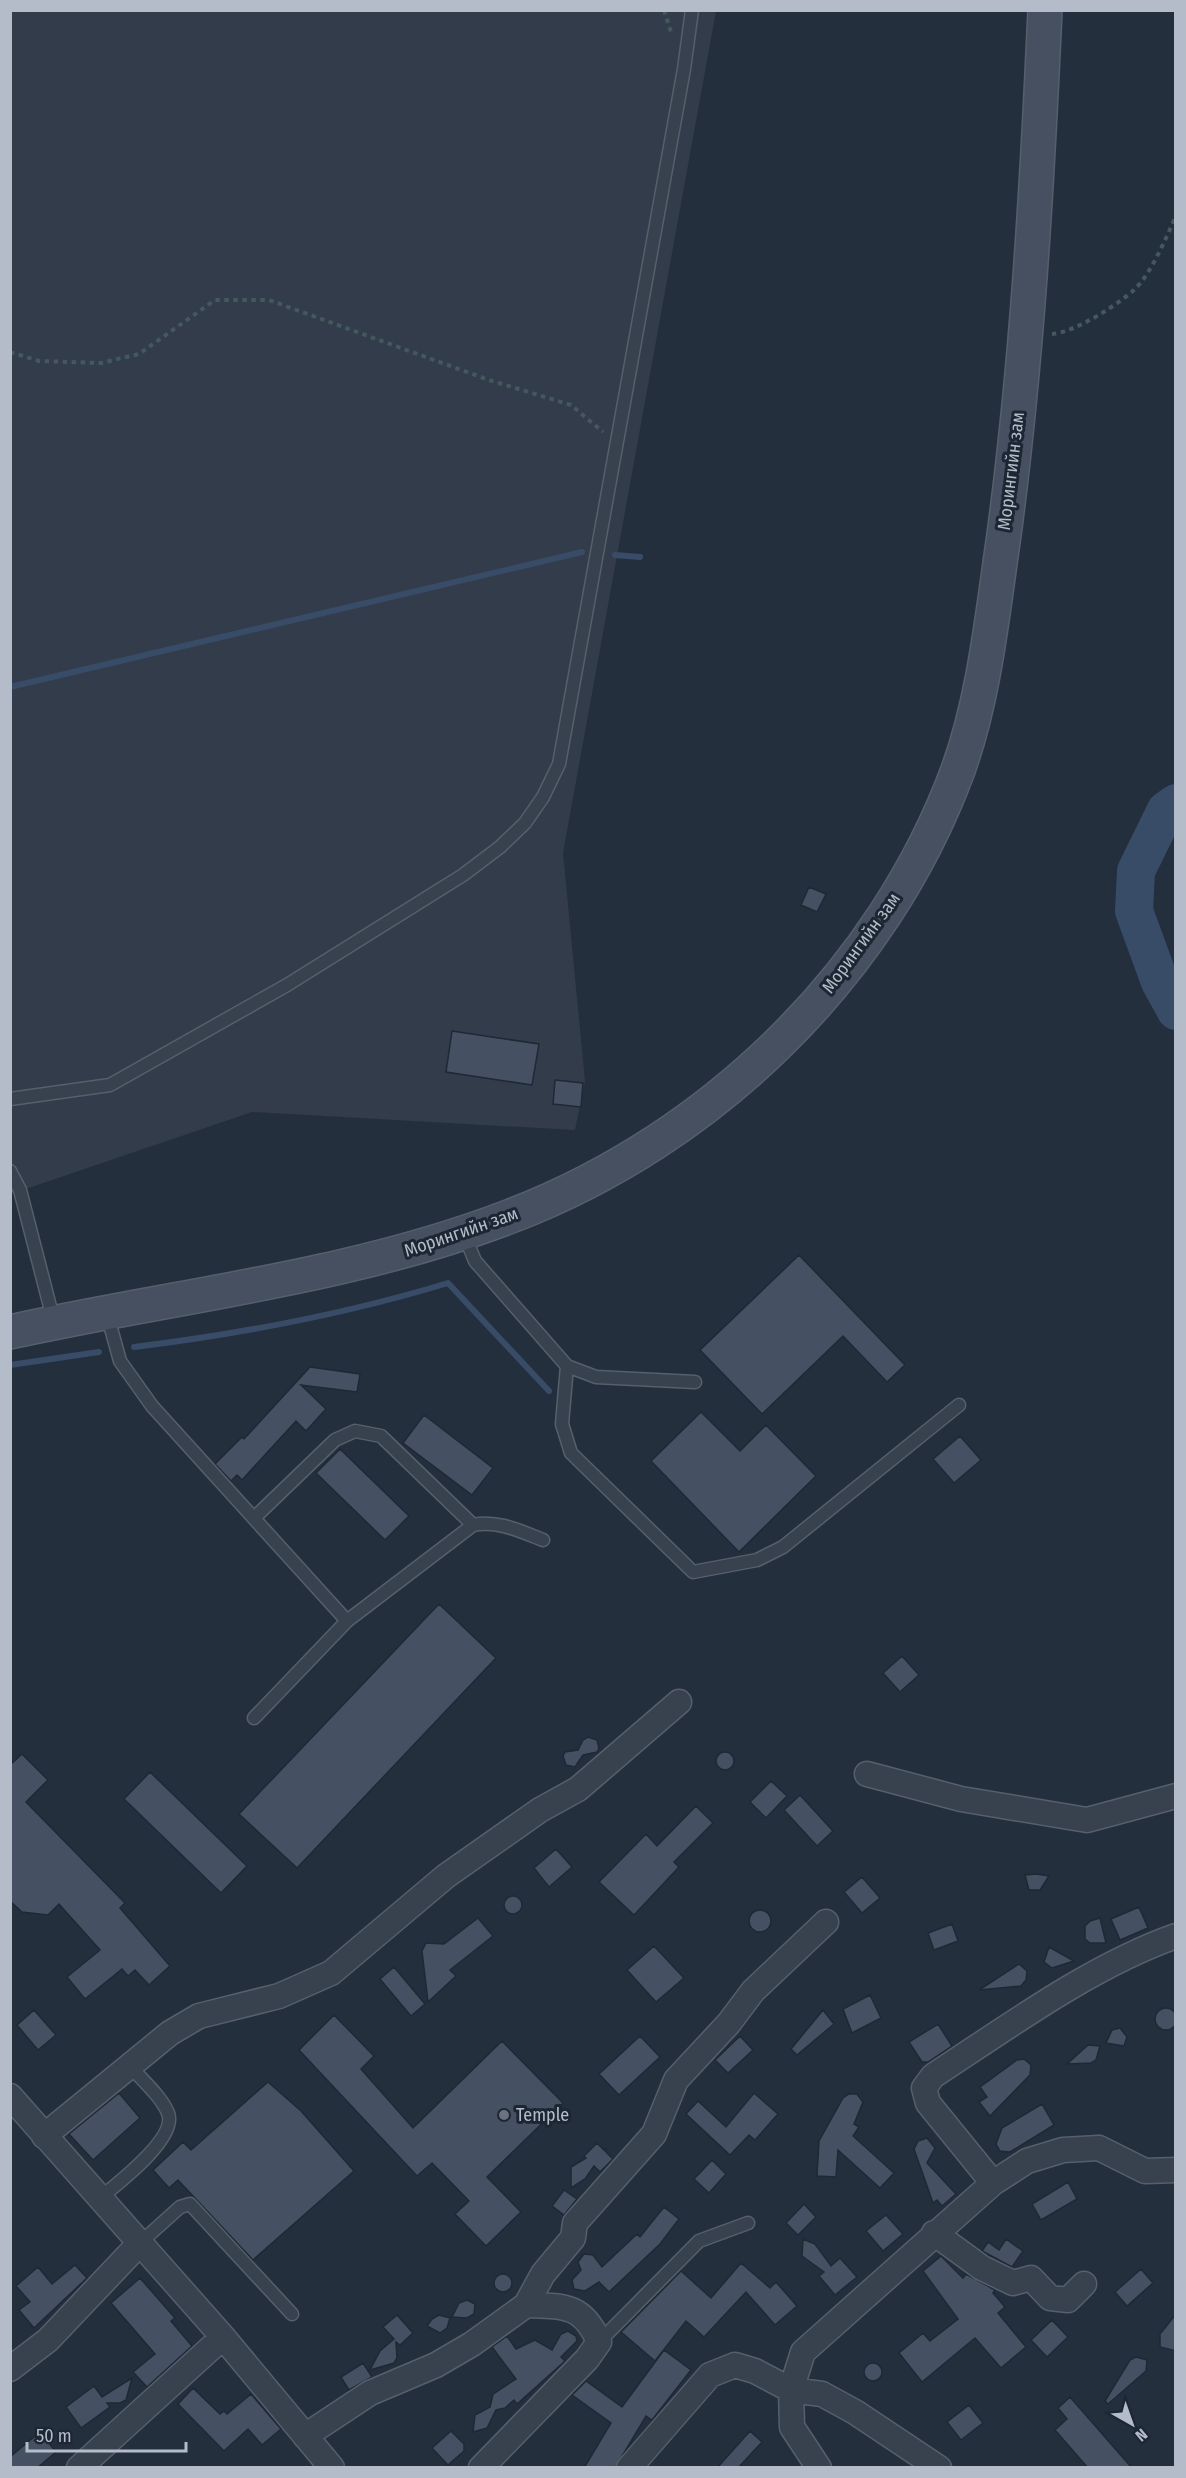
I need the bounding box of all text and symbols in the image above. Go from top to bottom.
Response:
street label: Морингийн зам [993,411,1029,531]
street label: Морингийн зам [817,888,905,998]
street label: Морингийн зам [401,1202,521,1262]
place label: Temple [516,2104,569,2126]
marker: Temple [497,2108,511,2122]
north arrow [1102,2394,1162,2454]
scale bar [27,2415,186,2453]
text: 50 m [36,2425,72,2447]
text: N [1132,2425,1151,2445]

